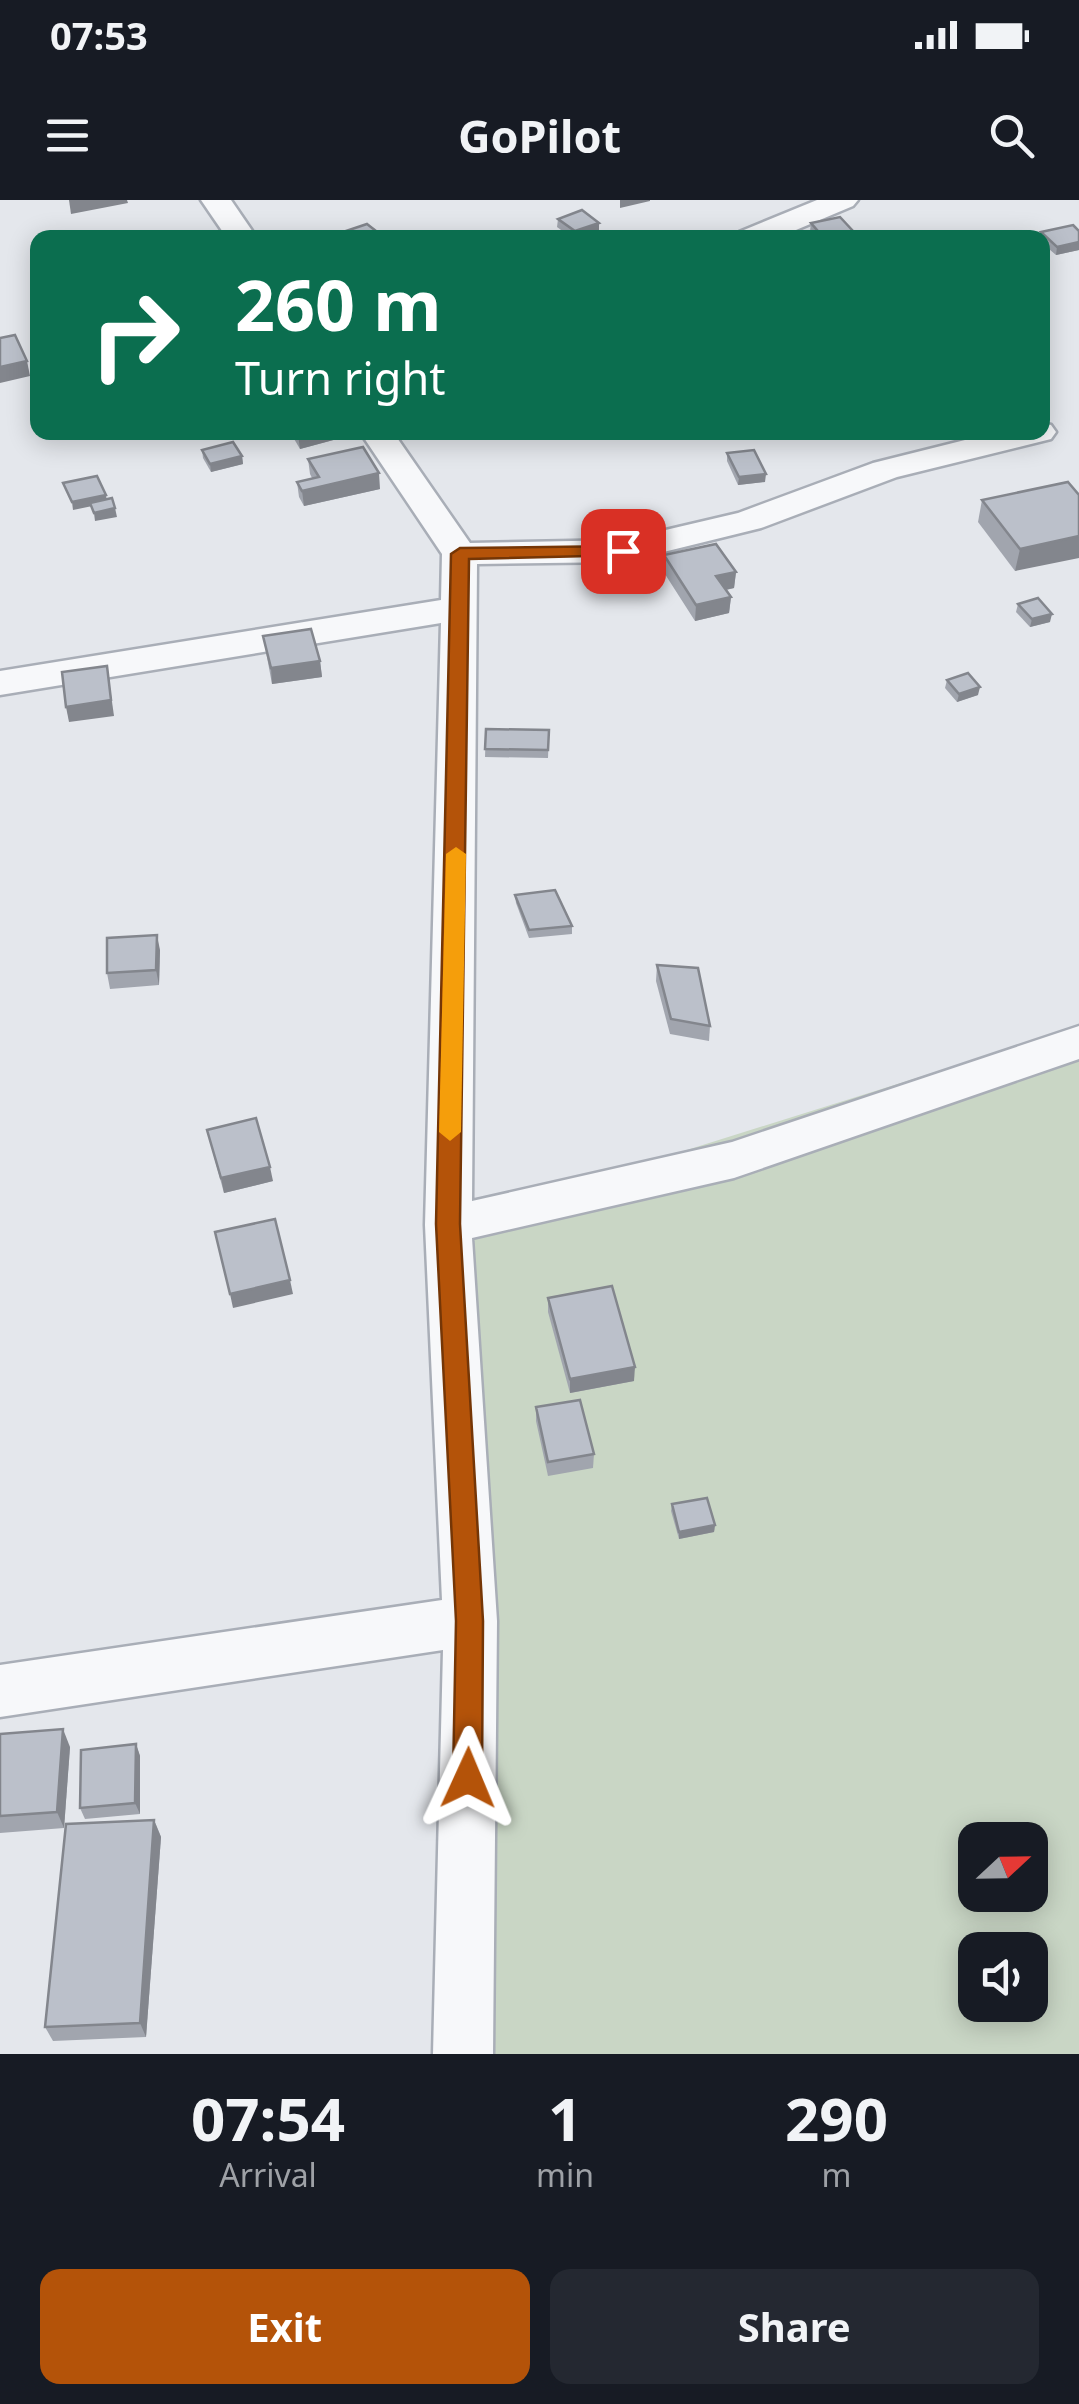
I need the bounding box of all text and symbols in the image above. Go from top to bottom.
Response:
text: 07:53 [50,9,148,61]
text: GoPilot [458,105,621,166]
icon: menu [40,108,95,163]
icon: search [984,108,1039,163]
text: 260 m [235,256,442,352]
icon: right [70,270,200,400]
text: Turn right [235,347,446,408]
pin [581,509,666,594]
icon: arrive [596,524,651,579]
position arrow [416,1726,520,1830]
north arrow [958,1822,1048,1912]
map controls [958,1822,1048,2022]
button: sound [958,1932,1048,2022]
text: 07:54 [191,2077,345,2159]
text: 1 [548,2077,582,2159]
text: 290 [785,2077,888,2159]
text: Arrival [219,2153,317,2196]
text: min [536,2153,594,2196]
text: m [822,2153,851,2196]
button: Exit [40,2269,530,2384]
button: Share [550,2269,1039,2384]

